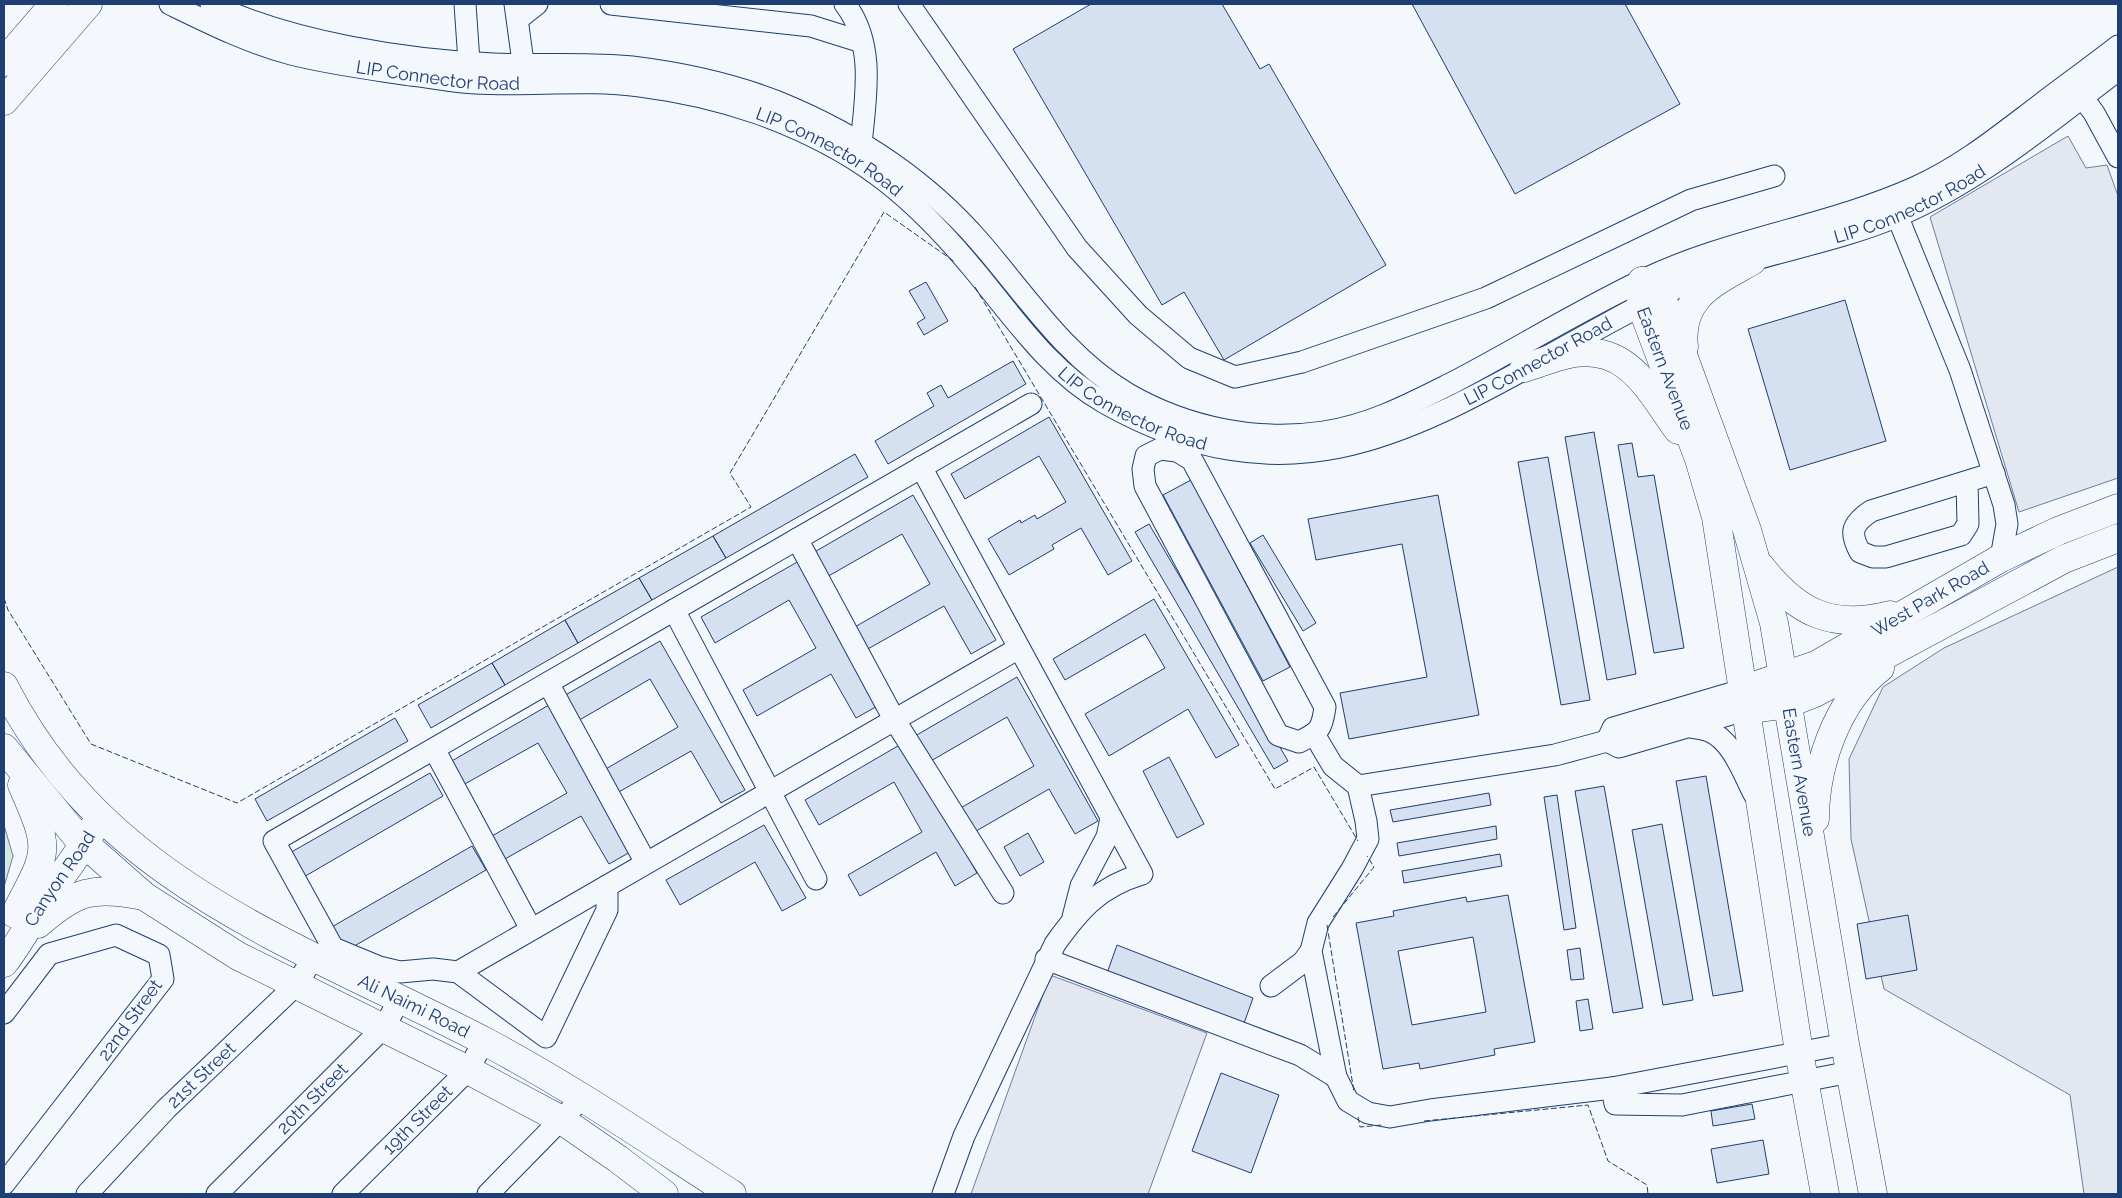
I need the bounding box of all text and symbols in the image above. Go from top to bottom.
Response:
street label: LIP Connector Road [355,56,520,94]
street label: LIP Connector Road [753,103,907,201]
street label: LIP Connector Road [1831,160,1989,247]
street label: Eastern Avenue [1633,304,1698,433]
street label: LIP Connector Road [1460,312,1616,409]
street label: LIP Connector Road [1054,362,1209,454]
street label: West Park Road [1867,556,1992,641]
street label: Eastern Avenue [1778,706,1821,838]
street label: Canyon Road [20,827,99,930]
street label: Ali Naimi Road [355,970,473,1042]
street label: 22nd Street [93,975,166,1064]
street label: 21st Street [163,1037,240,1112]
street label: 20th Street [272,1058,352,1138]
street label: 19th Street [378,1081,456,1159]

